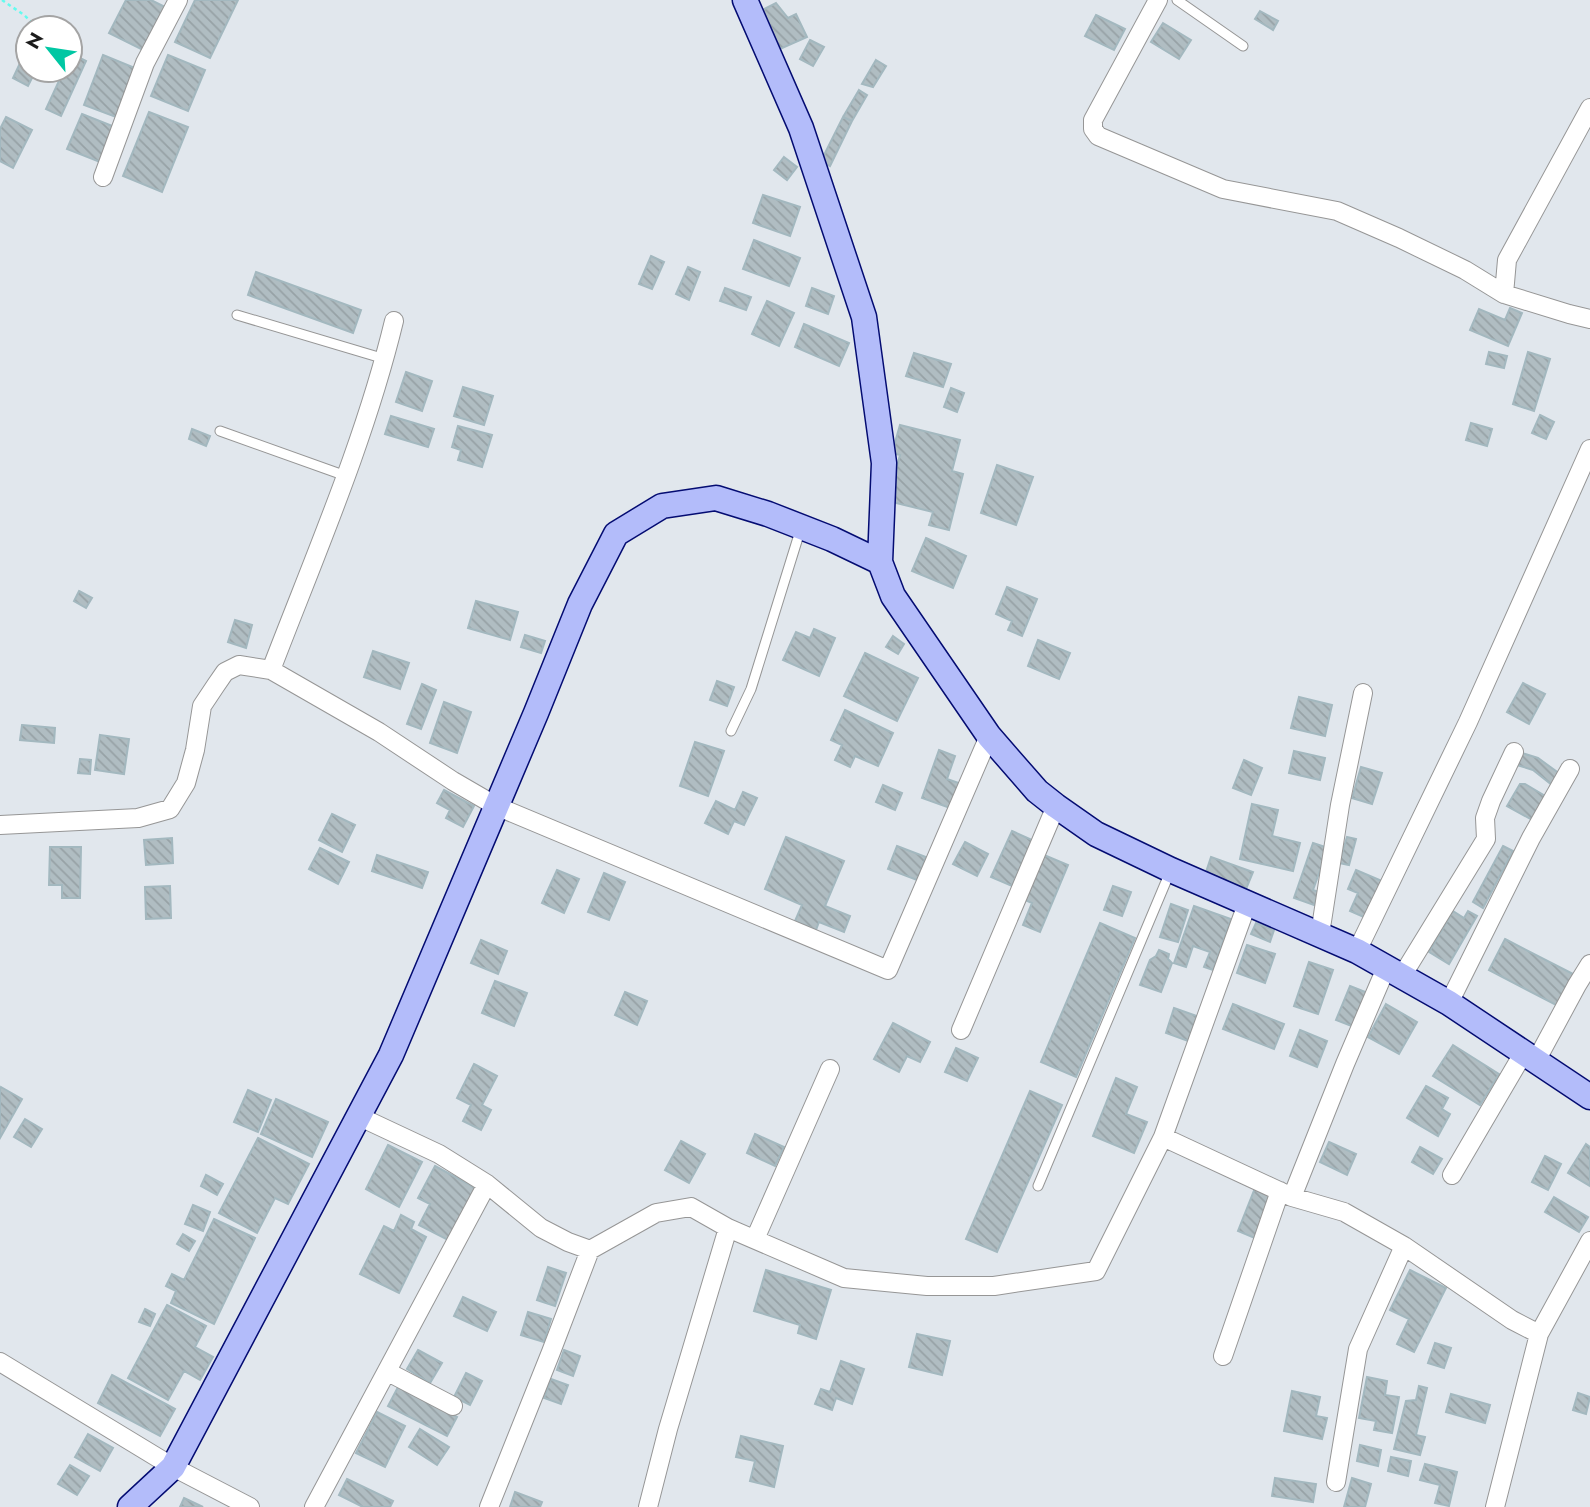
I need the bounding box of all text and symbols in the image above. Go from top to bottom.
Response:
north arrow [14,14,84,84]
text: N [19,27,50,54]

